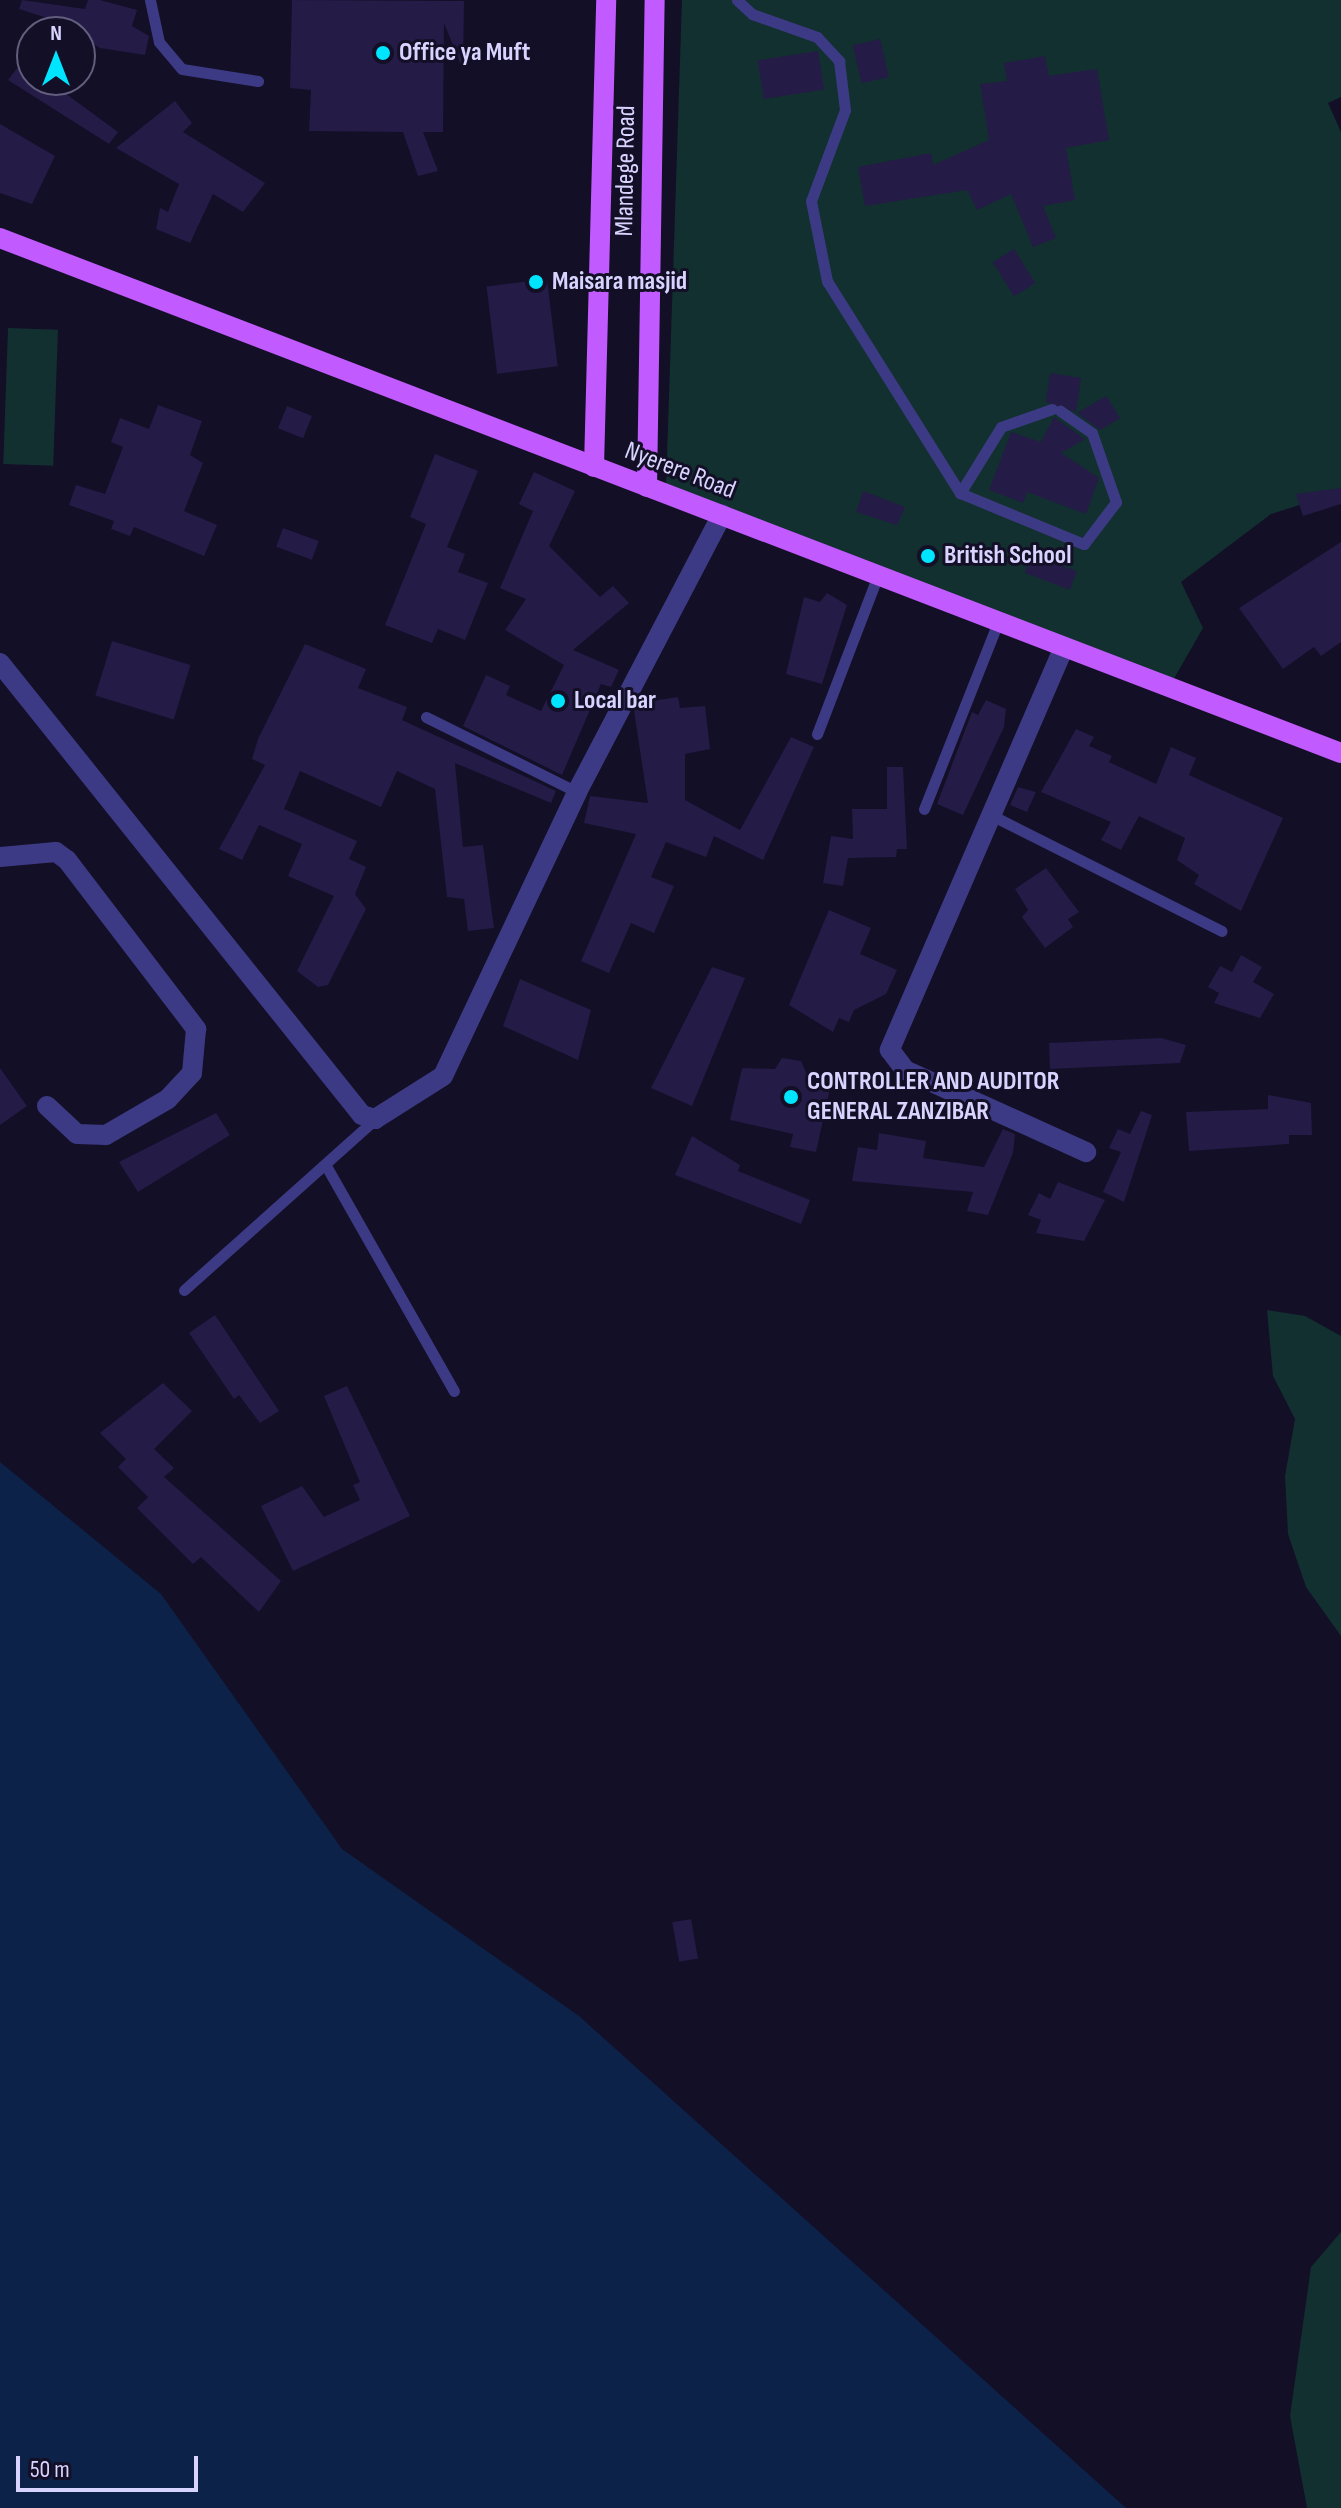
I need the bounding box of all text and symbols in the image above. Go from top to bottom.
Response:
north arrow [16,16,96,96]
text: N [50,20,62,47]
place label: Office ya Muft [399,37,530,69]
marker: Office ya Muft [374,44,392,62]
street label: Mlandege Road [609,105,643,237]
place label: Maisara masjid [552,266,687,298]
marker: Maisara masjid [527,273,545,291]
street label: Nyerere Road [620,436,740,506]
place label: British School [944,540,1071,572]
marker: British School [919,547,937,565]
place label: Local bar [574,685,656,717]
marker: Local bar [549,692,567,710]
place label: CONTROLLER AND AUDITOR GENERAL ZANZIBAR [807,1066,1059,1128]
marker: CONTROLLER AND AUDITOR GENERAL ZANZIBAR [782,1088,800,1106]
scale bar [20,2440,202,2490]
text: 50 m [30,2455,70,2484]

